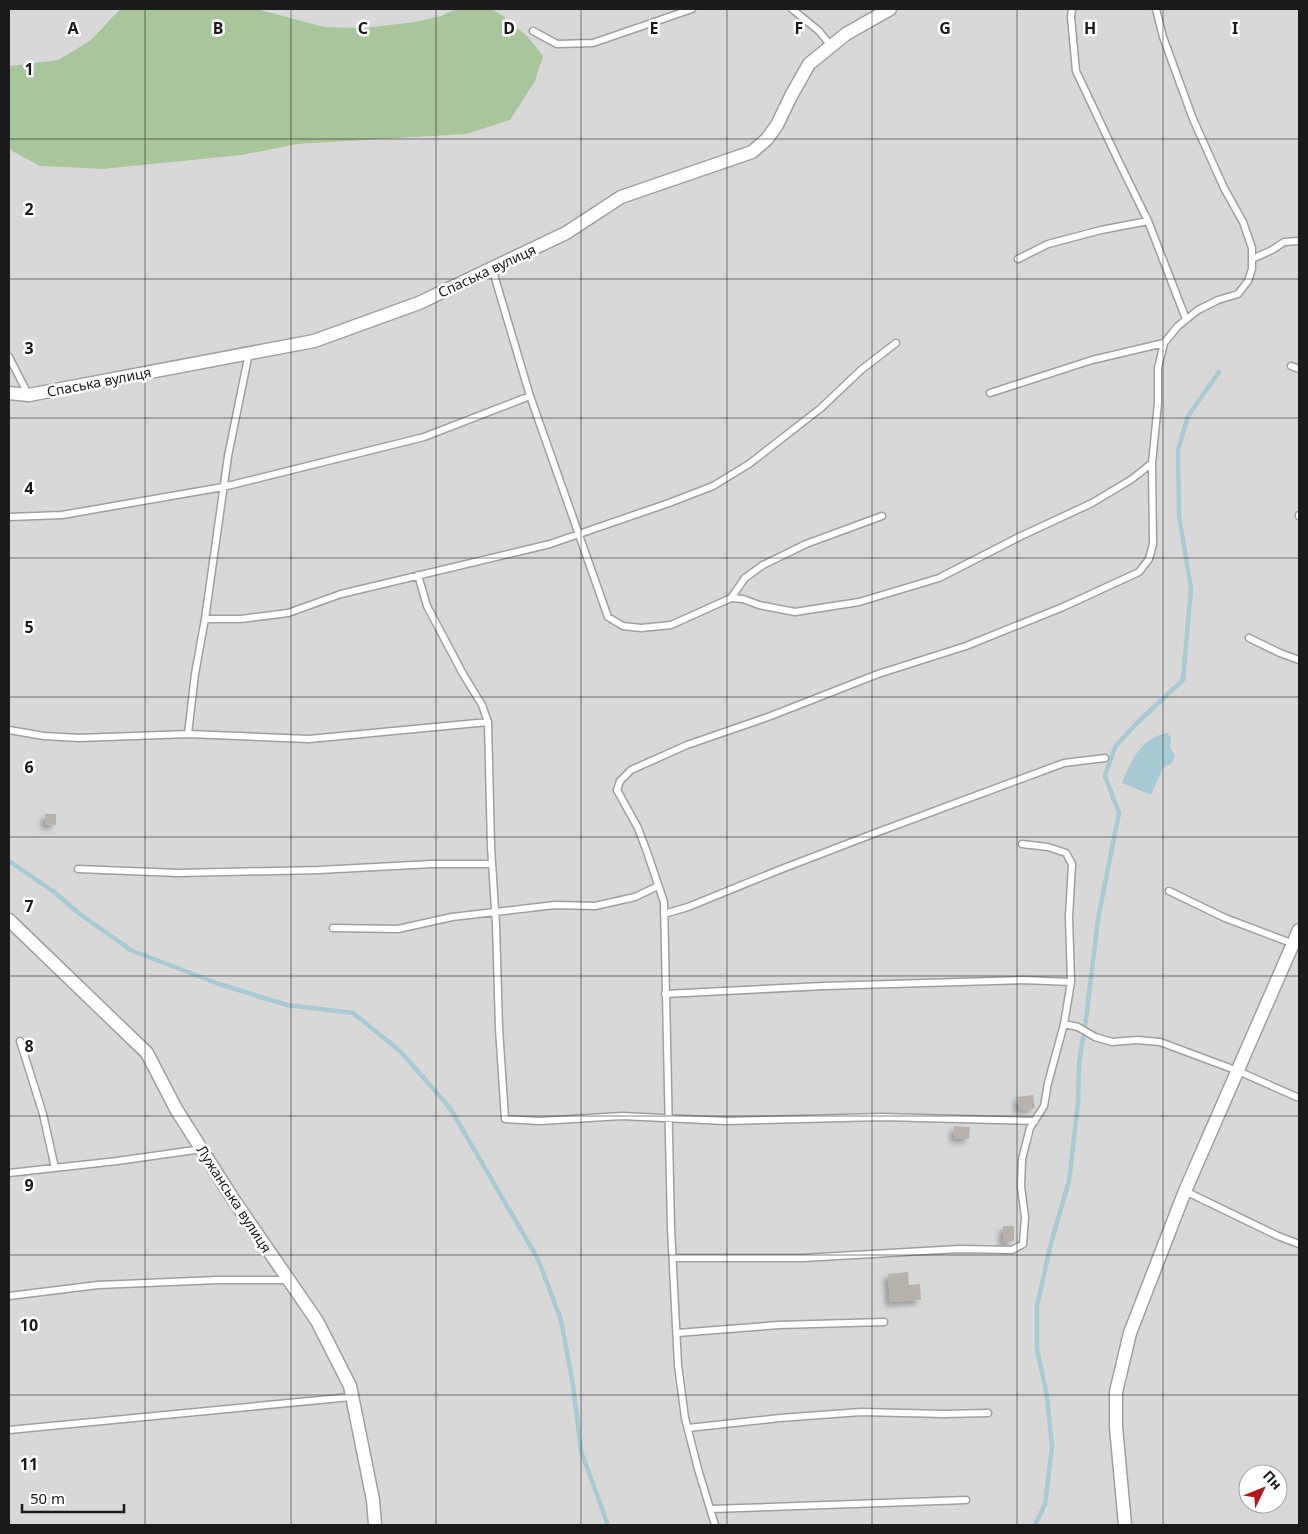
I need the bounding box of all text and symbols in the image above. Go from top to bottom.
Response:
text: A [67,17,79,39]
text: B [213,17,223,39]
text: C [358,17,368,39]
text: D [503,17,515,39]
text: E [650,17,659,39]
text: F [795,17,803,39]
text: G [939,17,951,39]
text: H [1084,17,1096,39]
text: I [1232,17,1238,39]
text: 1 [24,58,34,80]
text: 2 [24,198,34,220]
street label: Спаська вулиця [435,240,539,302]
text: 3 [24,337,34,359]
street label: Спаська вулиця [45,362,153,401]
text: 4 [24,477,34,499]
text: 5 [24,616,34,638]
text: 6 [24,756,34,778]
text: 7 [24,895,34,917]
text: 8 [24,1035,34,1057]
street label: Лужанська вулиця [193,1141,276,1256]
text: 9 [24,1174,34,1196]
text: 10 [20,1314,38,1336]
text: 11 [20,1453,38,1475]
north arrow [1238,1464,1288,1514]
text: Пн [1259,1466,1287,1494]
scale bar [22,1482,125,1514]
text: 50 m [30,1488,65,1508]

